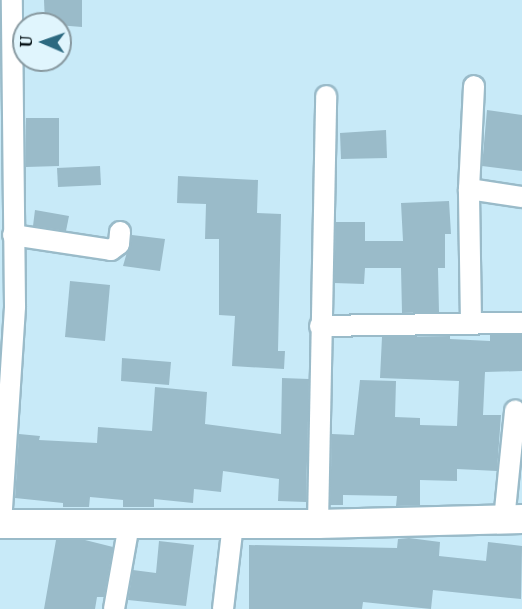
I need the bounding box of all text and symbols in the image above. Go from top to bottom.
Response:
north arrow [12,12,72,72]
text: U [15,35,37,48]

